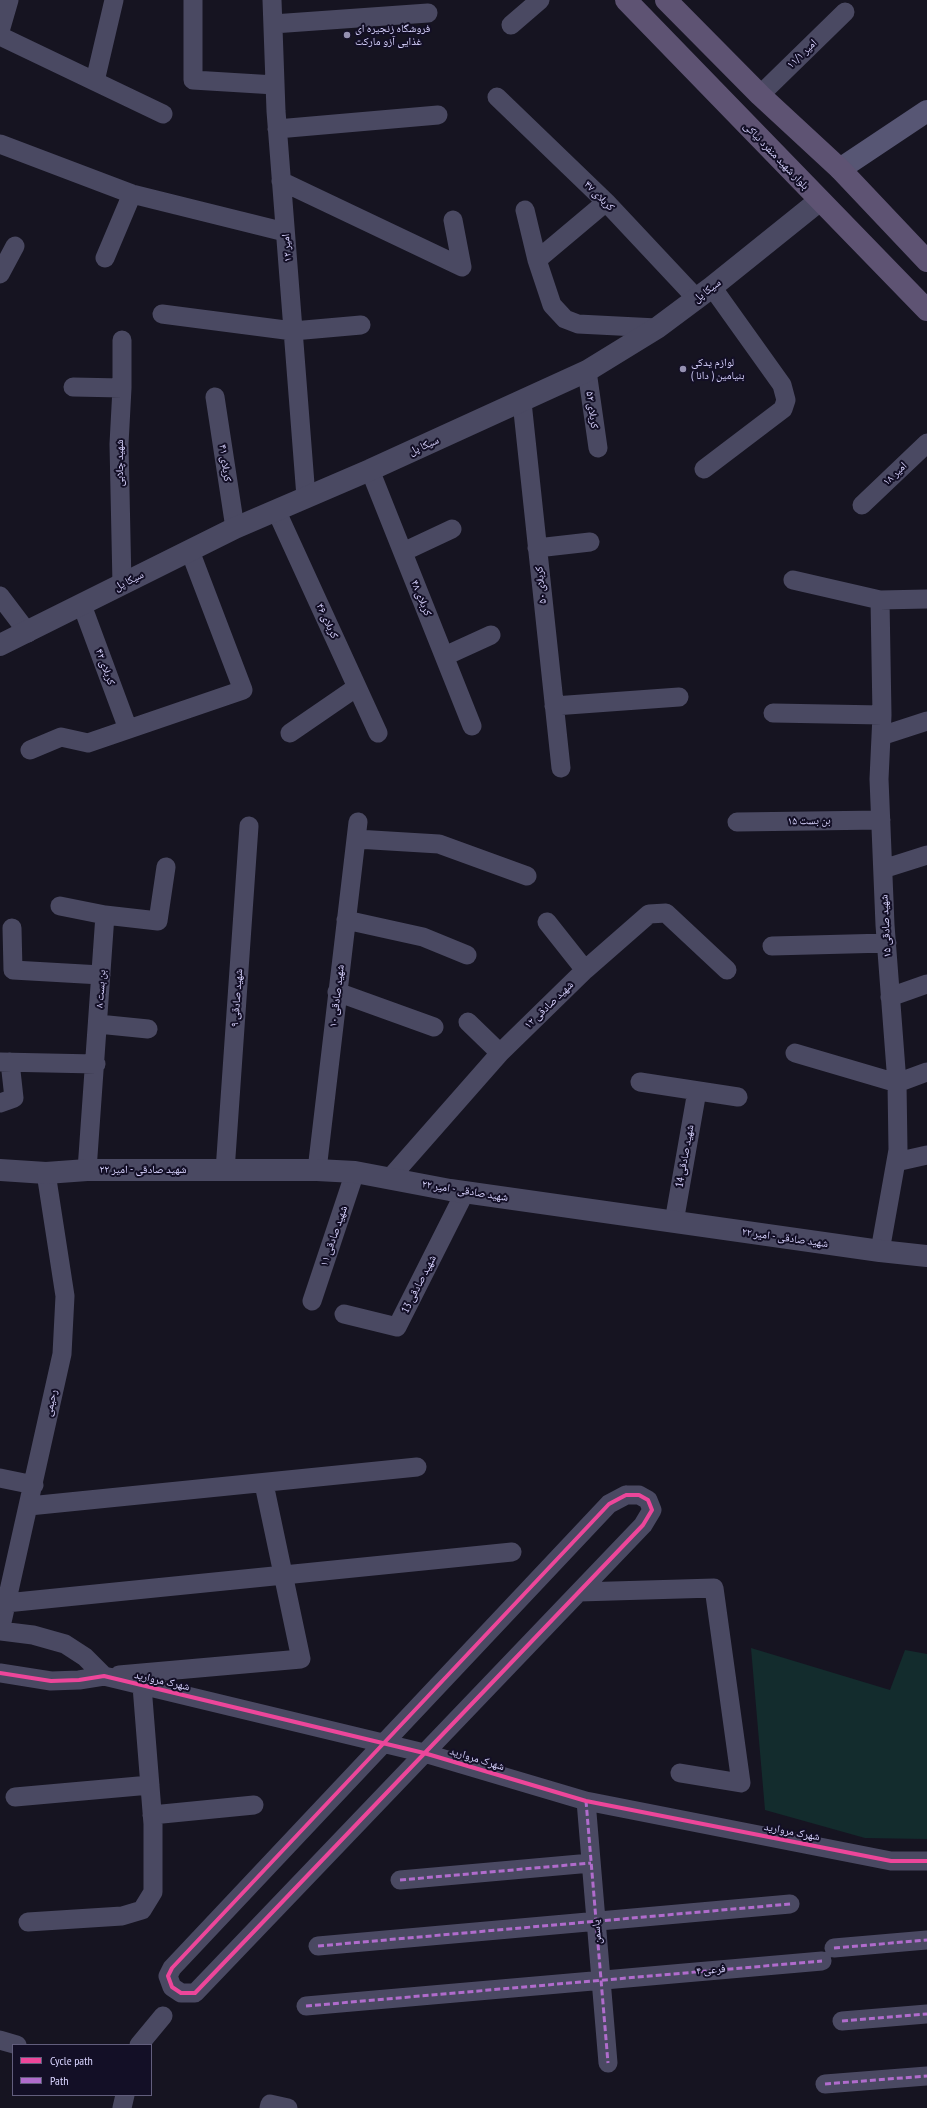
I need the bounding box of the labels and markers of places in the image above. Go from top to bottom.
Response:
place label: فروشگاه زنجیره ای غذایی آزو مارکت [355,22,430,48]
marker: فروشگاه زنجیره ای غذایی آزو مارکت [342,30,352,40]
place label: لوازم یدکی بنیامین ( دانا ) [691,356,744,382]
marker: لوازم یدکی بنیامین ( دانا ) [678,364,688,374]

